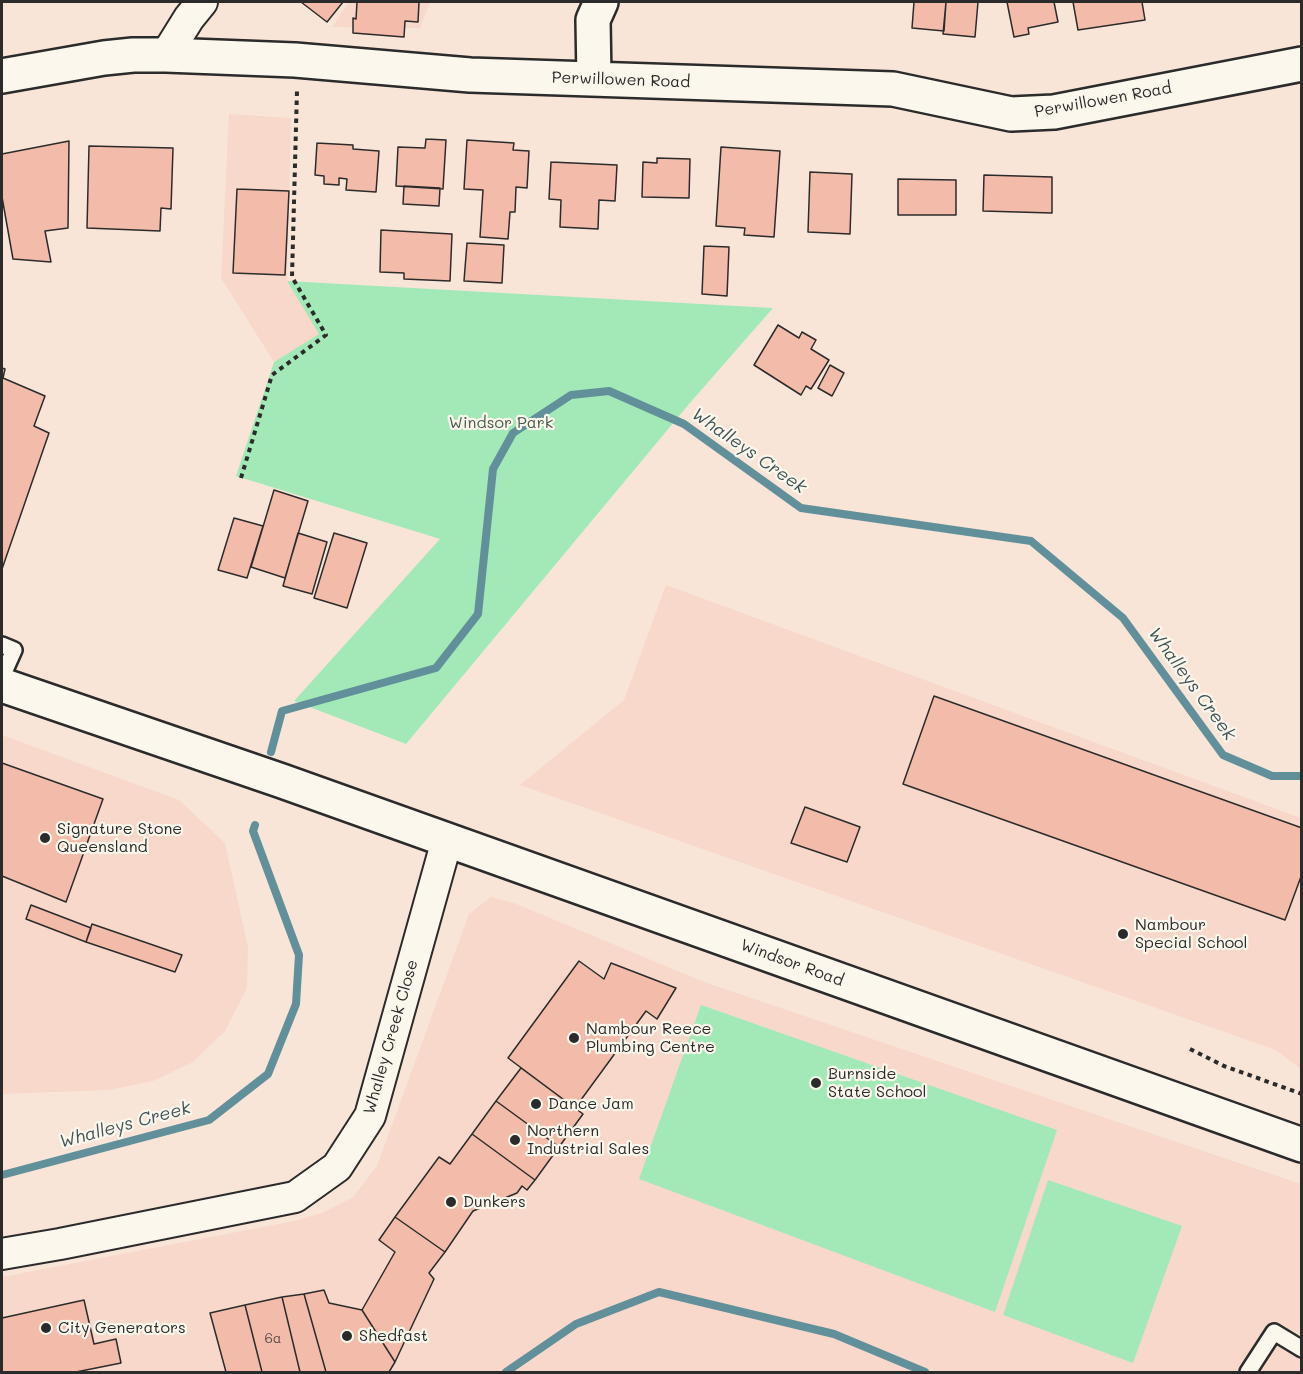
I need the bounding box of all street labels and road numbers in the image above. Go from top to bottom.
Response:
street label: Perwillowen Road [551,68,691,92]
street label: Perwillowen Road [1033,79,1173,121]
street label: Windsor Road [738,935,846,991]
street label: Whalley Creek Close [360,957,422,1117]

